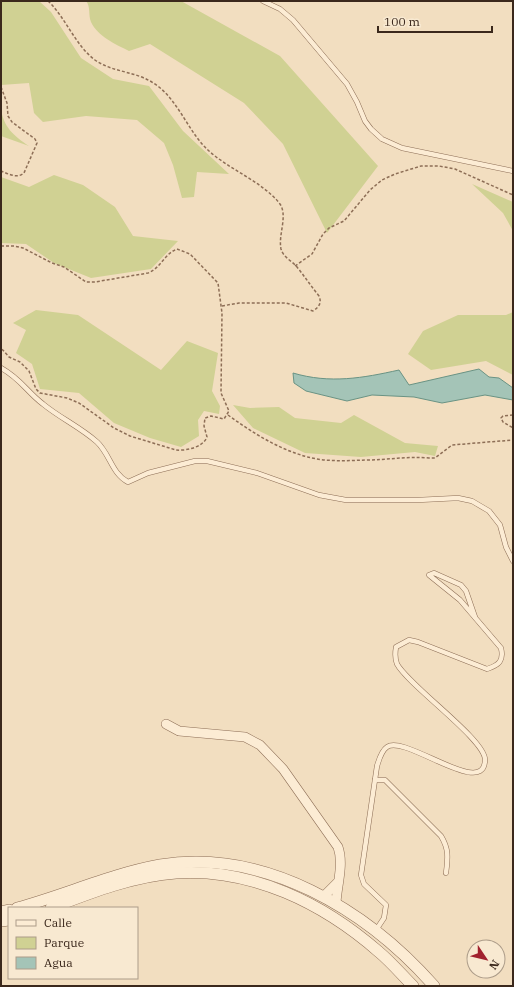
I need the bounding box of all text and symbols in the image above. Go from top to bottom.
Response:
scale bar [378,8,492,34]
text: 100 m [384,14,420,29]
legend [8,907,138,979]
text: Calle [44,915,72,930]
text: Parque [44,935,84,950]
north arrow [466,939,506,979]
text: Agua [44,955,73,970]
text: N [486,957,502,973]

